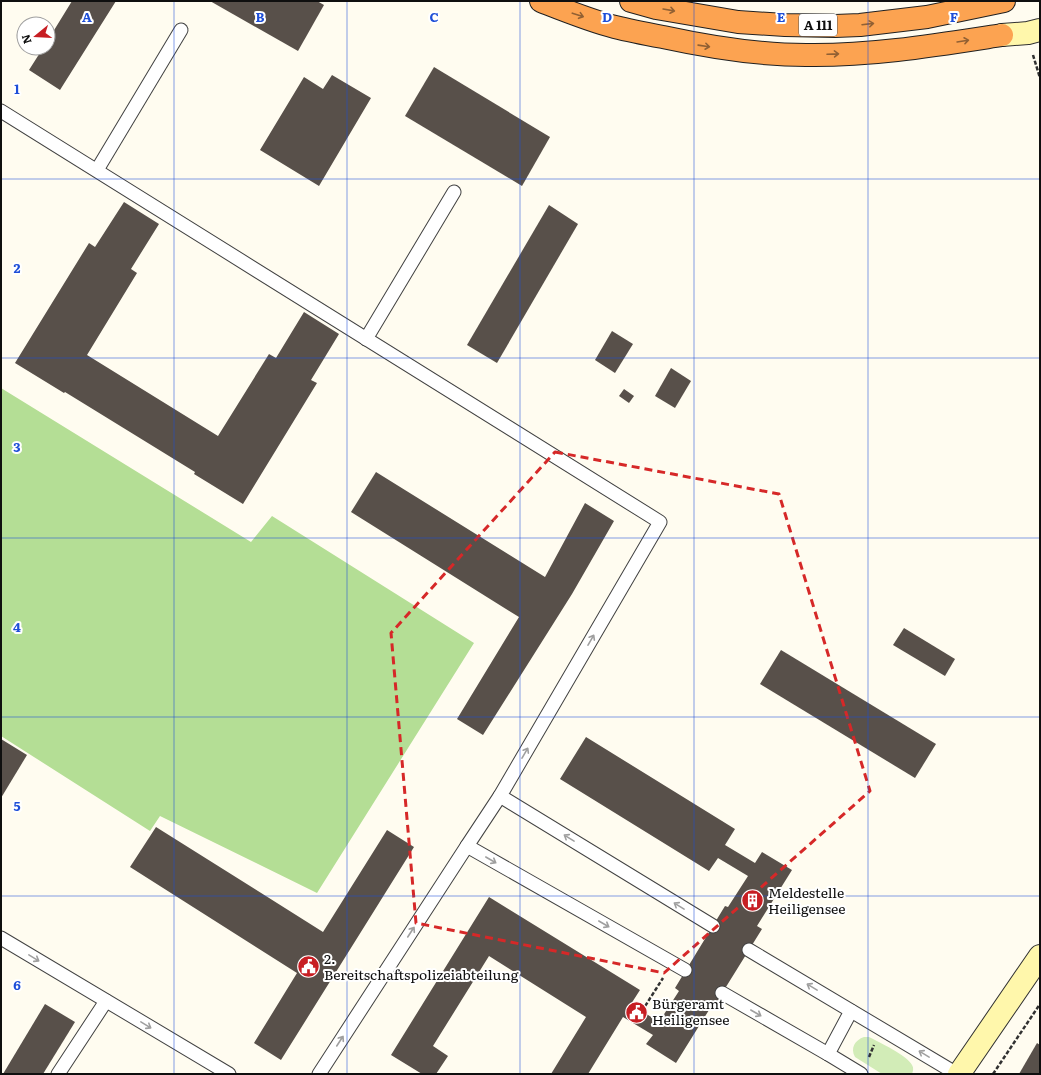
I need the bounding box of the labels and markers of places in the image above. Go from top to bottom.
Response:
place label: Meldestelle Heiligensee [768,882,846,918]
building icon: Meldestelle Heiligensee [740,888,766,914]
place label: 2. Bereitschaftspolizeiabteilung [324,948,519,984]
public building icon: 2. Bereitschaftspolizeiabteilung [296,954,322,980]
place label: Bürgeramt Heiligensee [652,993,730,1029]
public building icon: Bürgeramt Heiligensee [624,999,650,1025]

